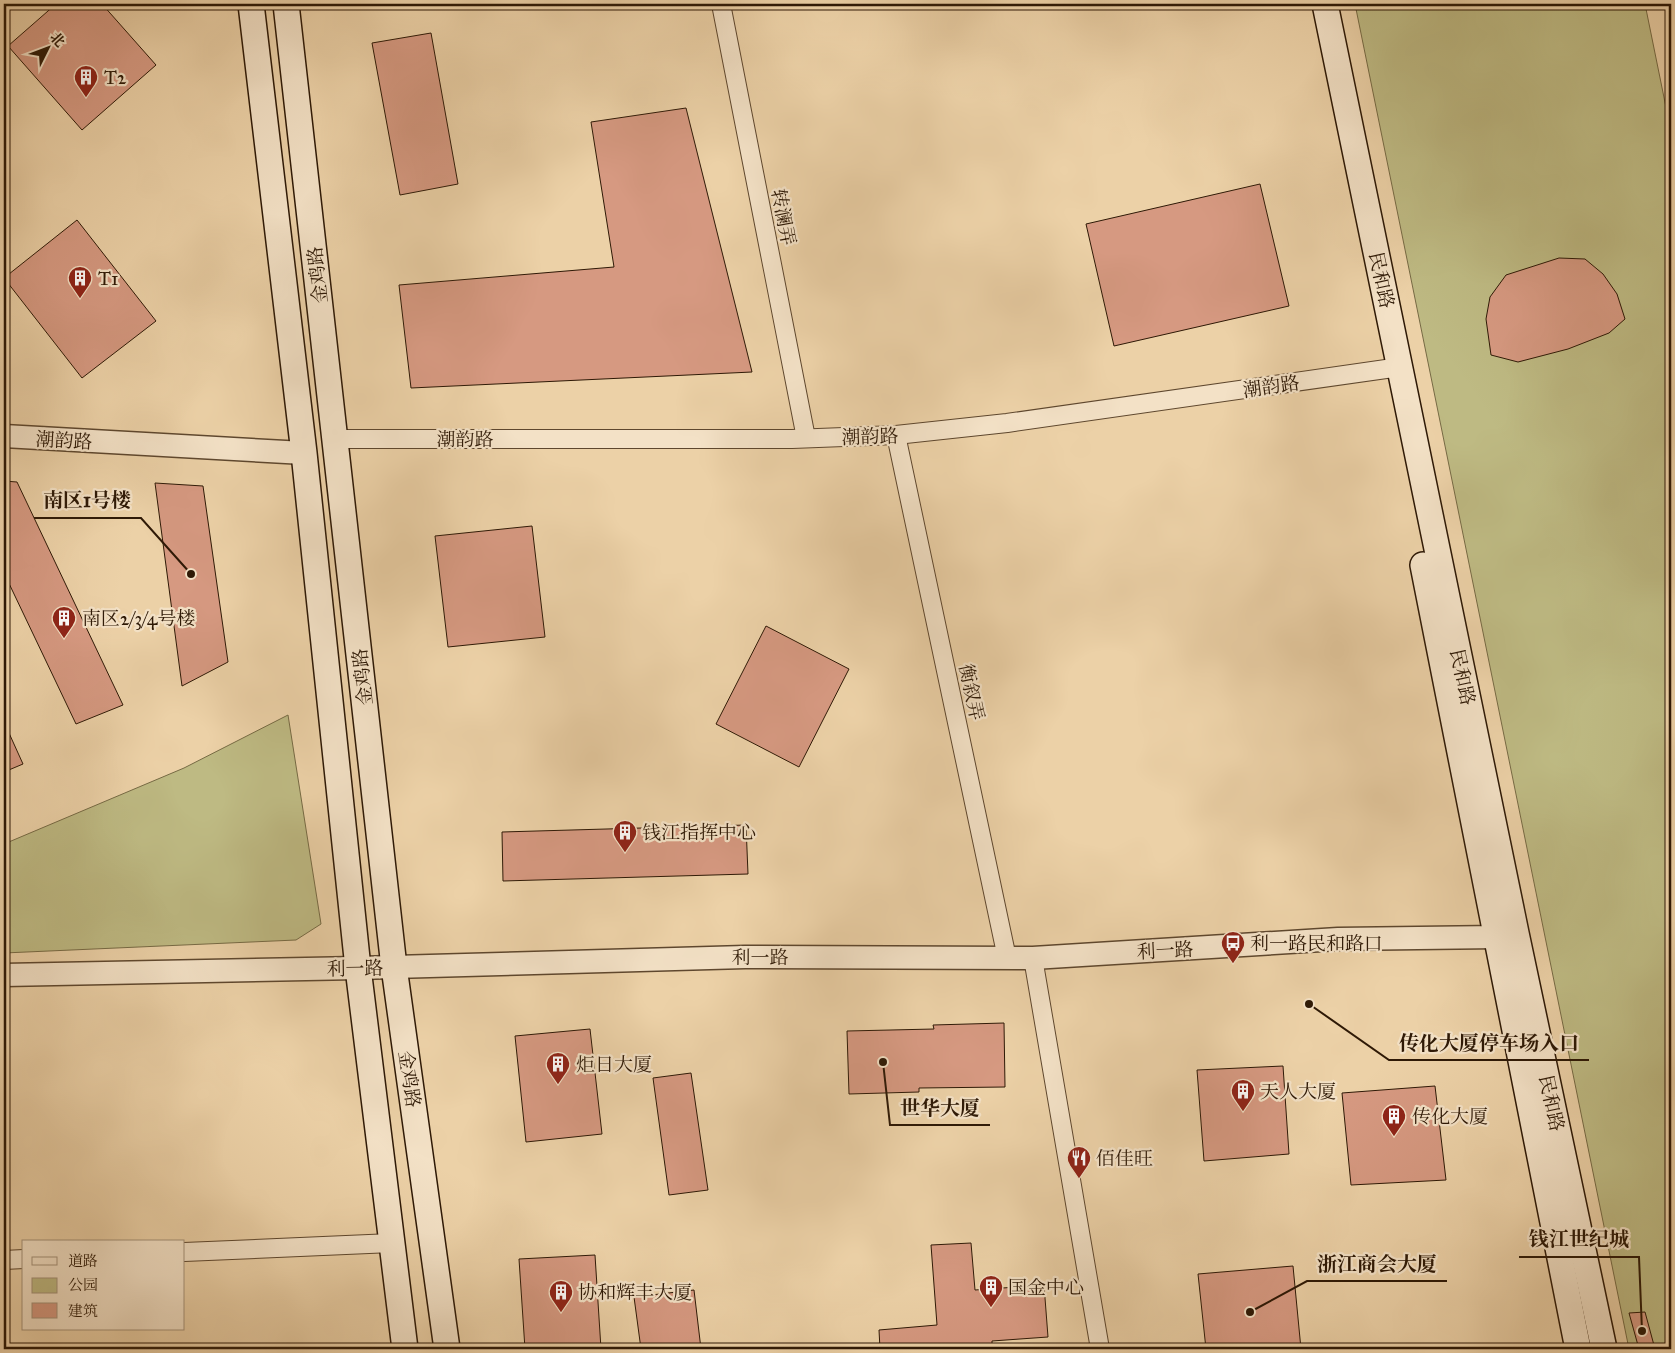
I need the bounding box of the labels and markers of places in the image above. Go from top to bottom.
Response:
building icon: T2 [73,64,99,98]
place label: T2 [104,66,127,89]
building icon: T1 [67,265,93,299]
place label: T1 [98,267,119,290]
callout: 南区1号楼 [34,483,141,518]
building icon: 南区2/3/4号楼 [51,605,77,639]
place label: 南区2/3/4号楼 [82,607,195,630]
building icon: 钱江指挥中心 [612,819,638,853]
place label: 钱江指挥中心 [642,821,756,844]
bus stop icon: 利一路民和路口 [1220,930,1246,964]
place label: 利一路民和路口 [1250,932,1383,955]
callout: 传化大厦停车场入口 [1389,1025,1589,1060]
building icon: 炬日大厦 [545,1051,571,1085]
place label: 炬日大厦 [576,1053,652,1076]
building icon: 天人大厦 [1230,1078,1256,1112]
place label: 天人大厦 [1260,1080,1336,1103]
callout: 世华大厦 [890,1090,990,1125]
building icon: 传化大厦 [1381,1103,1407,1137]
place label: 传化大厦 [1412,1105,1488,1128]
restaurant icon: 佰佳旺 [1066,1145,1092,1179]
place label: 佰佳旺 [1096,1147,1153,1170]
callout: 钱江世纪城 [1519,1222,1639,1257]
callout: 浙江商会大厦 [1307,1246,1447,1281]
building icon: 国金中心 [978,1274,1004,1308]
place label: 国金中心 [1008,1276,1084,1299]
building icon: 协和辉丰大厦 [548,1279,574,1313]
place label: 协和辉丰大厦 [578,1281,692,1304]

